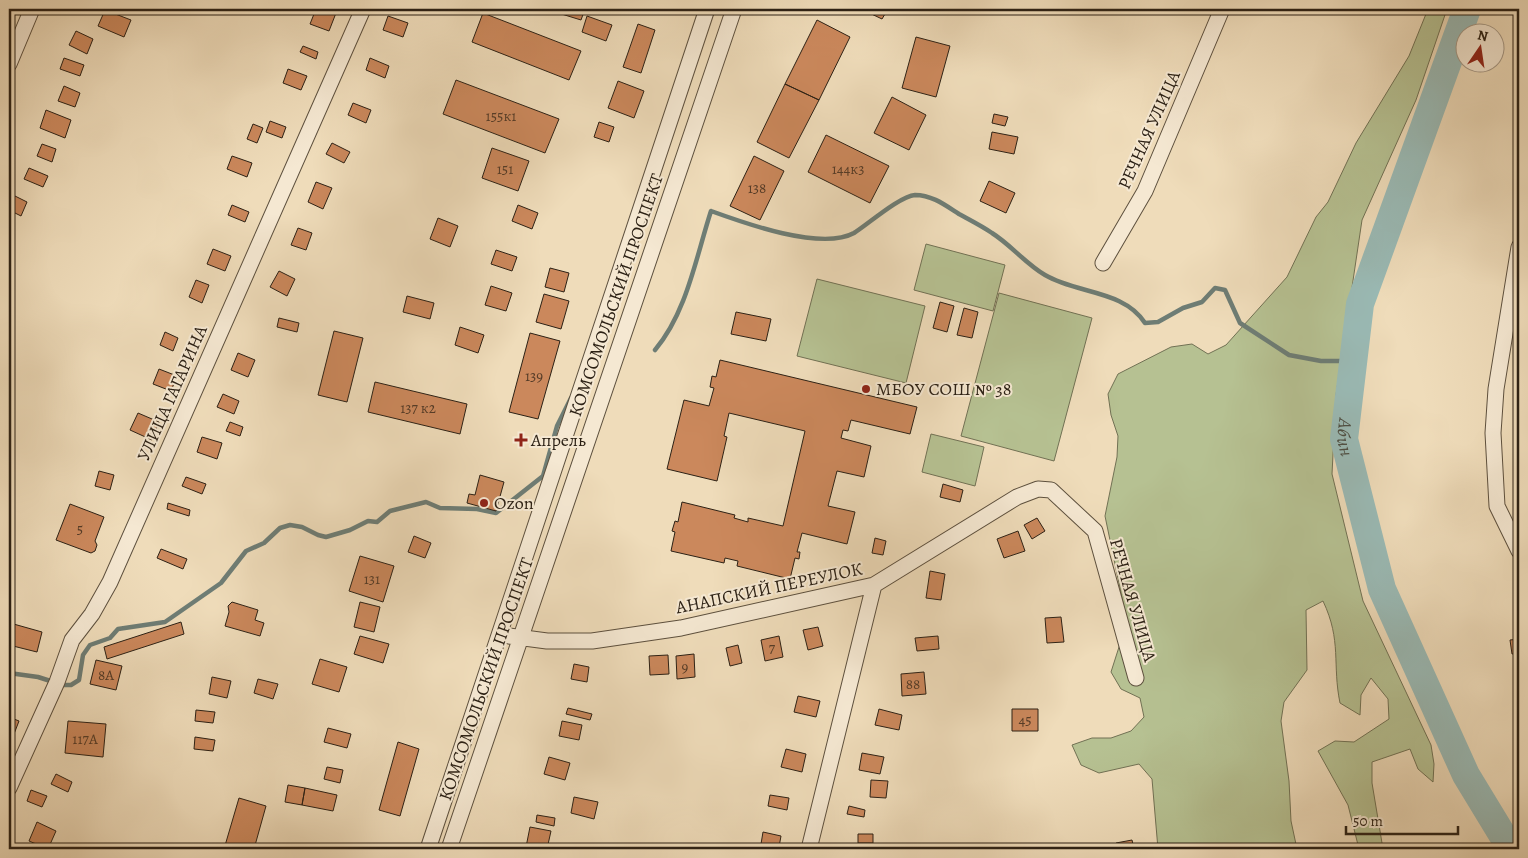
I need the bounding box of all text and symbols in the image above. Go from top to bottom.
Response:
north arrow [1456,22,1506,72]
text: N [1476,25,1490,46]
street label: РЕЧНАЯ УЛИЦА [1112,66,1186,193]
house number: 155к1 [486,106,516,126]
house number: 151 [497,159,513,179]
house number: 144к3 [832,159,864,179]
street label: КОМСОМОЛЬСКИЙ ПРОСПЕКТ [563,170,669,420]
house number: 138 [748,178,766,198]
street label: УЛИЦА ГАГАРИНА [131,321,213,465]
house number: 139 [525,366,543,386]
place label: МБОУ СОШ № 38 [876,377,1012,401]
marker: МБОУ СОШ № 38 [860,383,872,395]
house number: 137 к2 [400,398,436,418]
water label: Абин [1330,416,1360,459]
place label: Апрель [530,428,586,452]
marker: Апрель [515,434,527,446]
place label: Ozon [494,491,534,515]
marker: Ozon [478,497,490,509]
house number: 5 [77,519,83,539]
street label: РЕЧНАЯ УЛИЦА [1104,535,1162,665]
street label: КОМСОМОЛЬСКИЙ ПРОСПЕКТ [433,554,539,804]
street label: АНАПСКИЙ ПЕРЕУЛОК [673,556,865,620]
house number: 131 [364,569,380,589]
house number: 7 [769,638,776,658]
house number: 9 [682,657,689,677]
house number: 8А [98,665,114,685]
house number: 88 [906,674,920,694]
house number: 45 [1018,710,1032,730]
house number: 117А [72,729,98,749]
scale bar [1346,803,1458,835]
text: 50 m [1353,811,1383,831]

